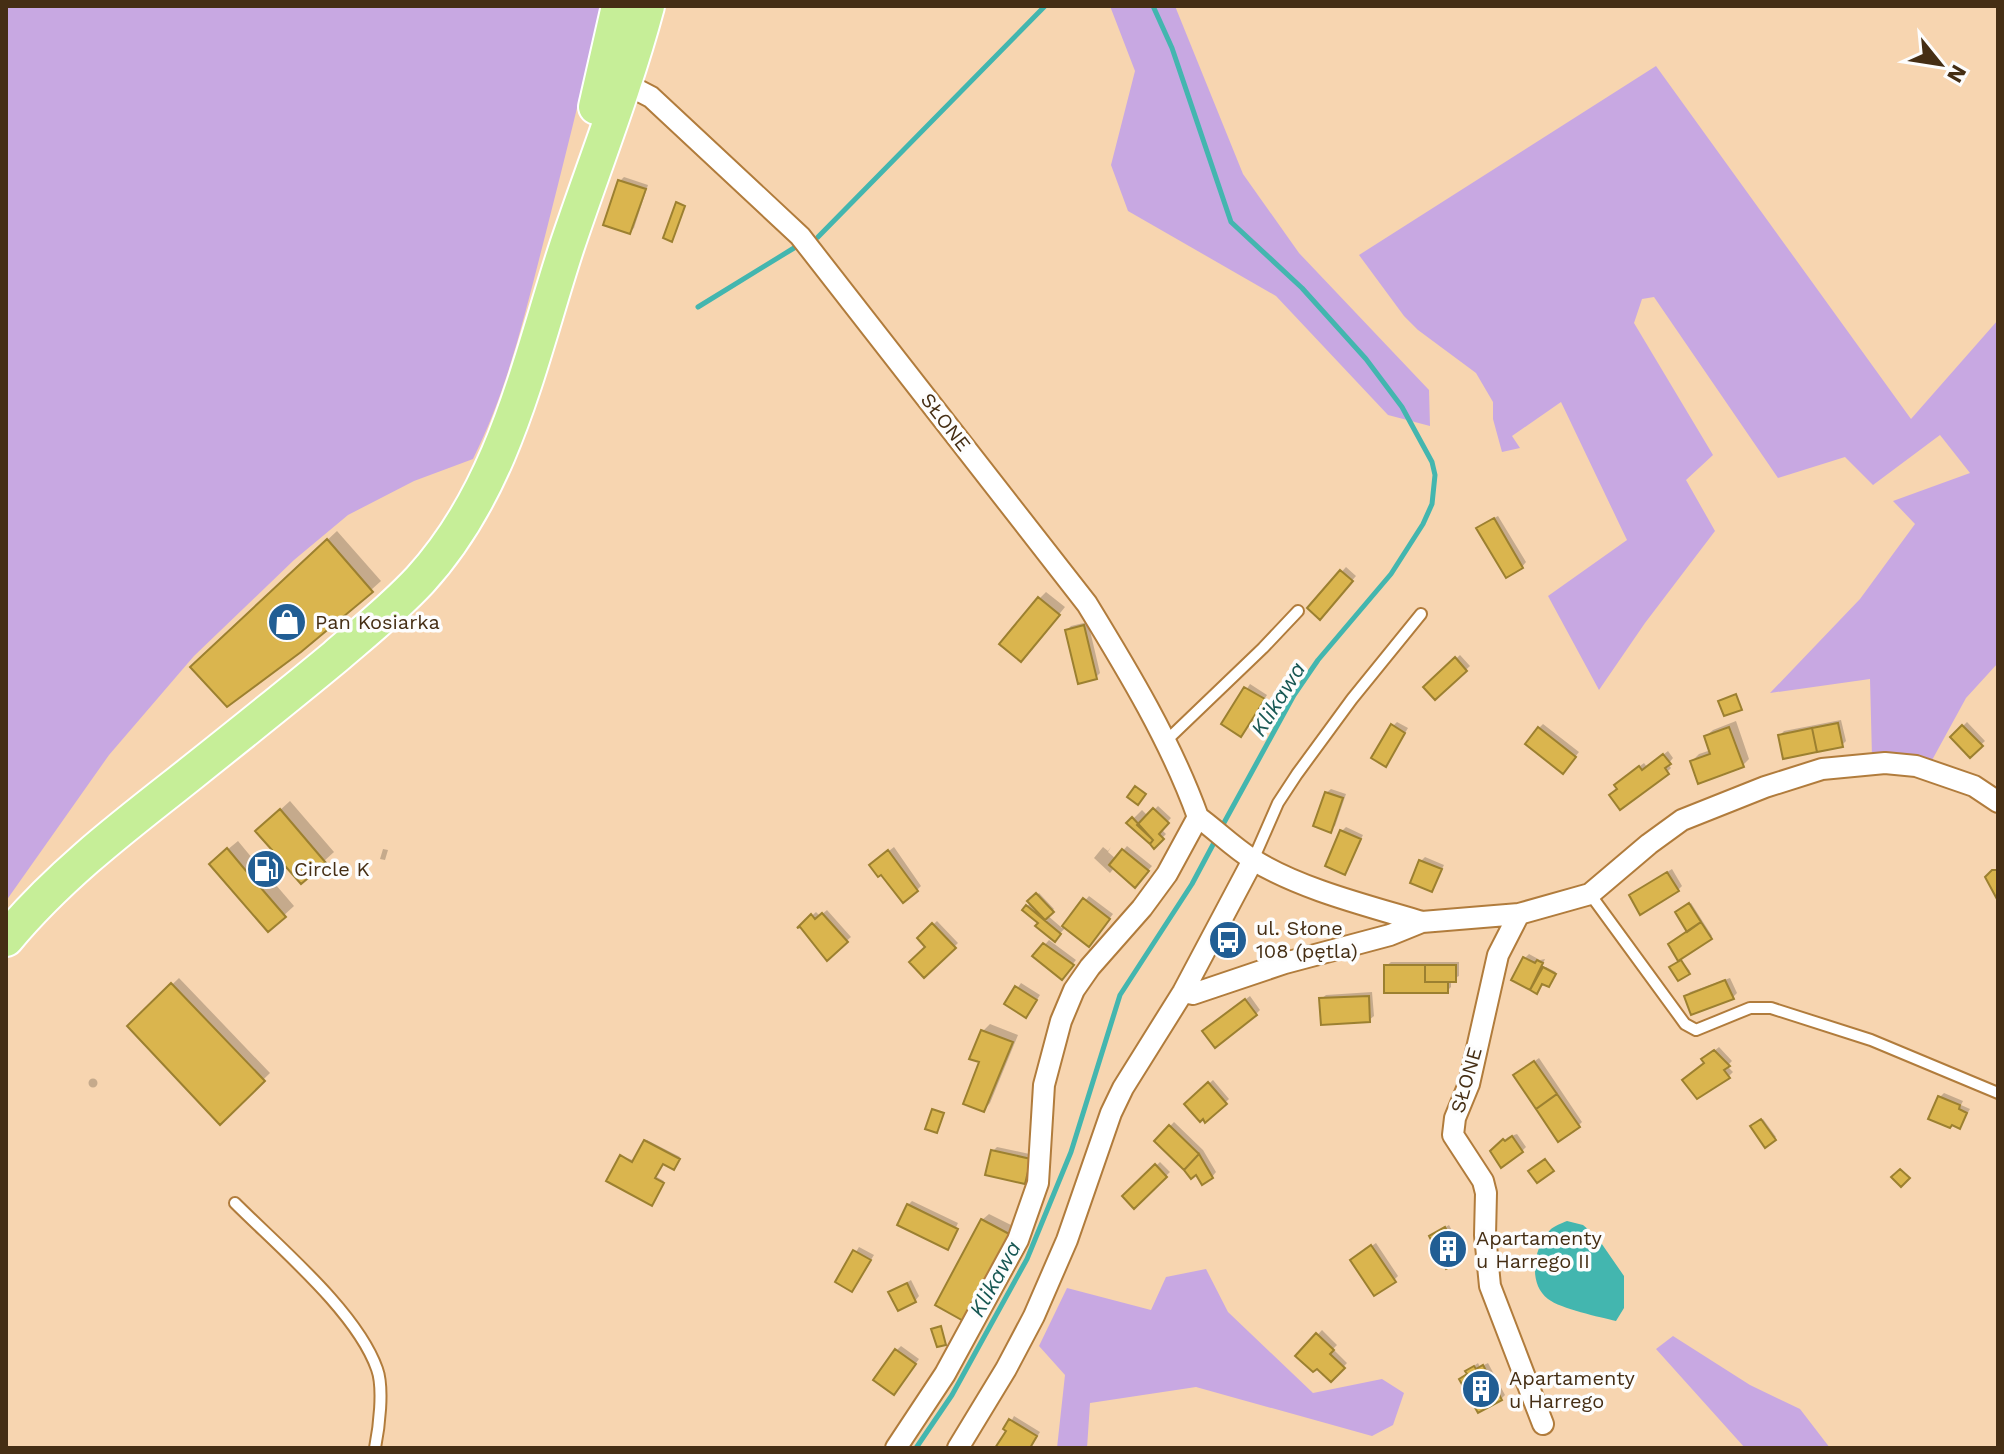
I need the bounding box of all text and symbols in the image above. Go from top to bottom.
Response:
north arrow [1900,24,1980,104]
text: N [1942,60,1972,87]
street label: SŁONE [916,388,976,456]
shop icon: Pan Kosiarka [266,601,308,643]
place label: Pan Kosiarka [315,610,440,634]
water label: Klikawa [1246,657,1310,741]
fuel station icon: Circle K [245,848,287,890]
place label: Circle K [294,857,370,881]
place label: ul. Słone 108 (pętla) [1256,916,1358,963]
bus stop icon: ul. Słone 108 (pętla) [1207,919,1249,961]
street label: SŁONE [1445,1044,1487,1116]
place label: Apartamenty u Harrego II [1476,1226,1603,1273]
building icon: Apartamenty u Harrego II [1427,1228,1469,1270]
water label: Klikawa [964,1237,1026,1321]
place label: Apartamenty u Harrego [1509,1366,1636,1413]
building icon: Apartamenty u Harrego [1460,1368,1502,1410]

